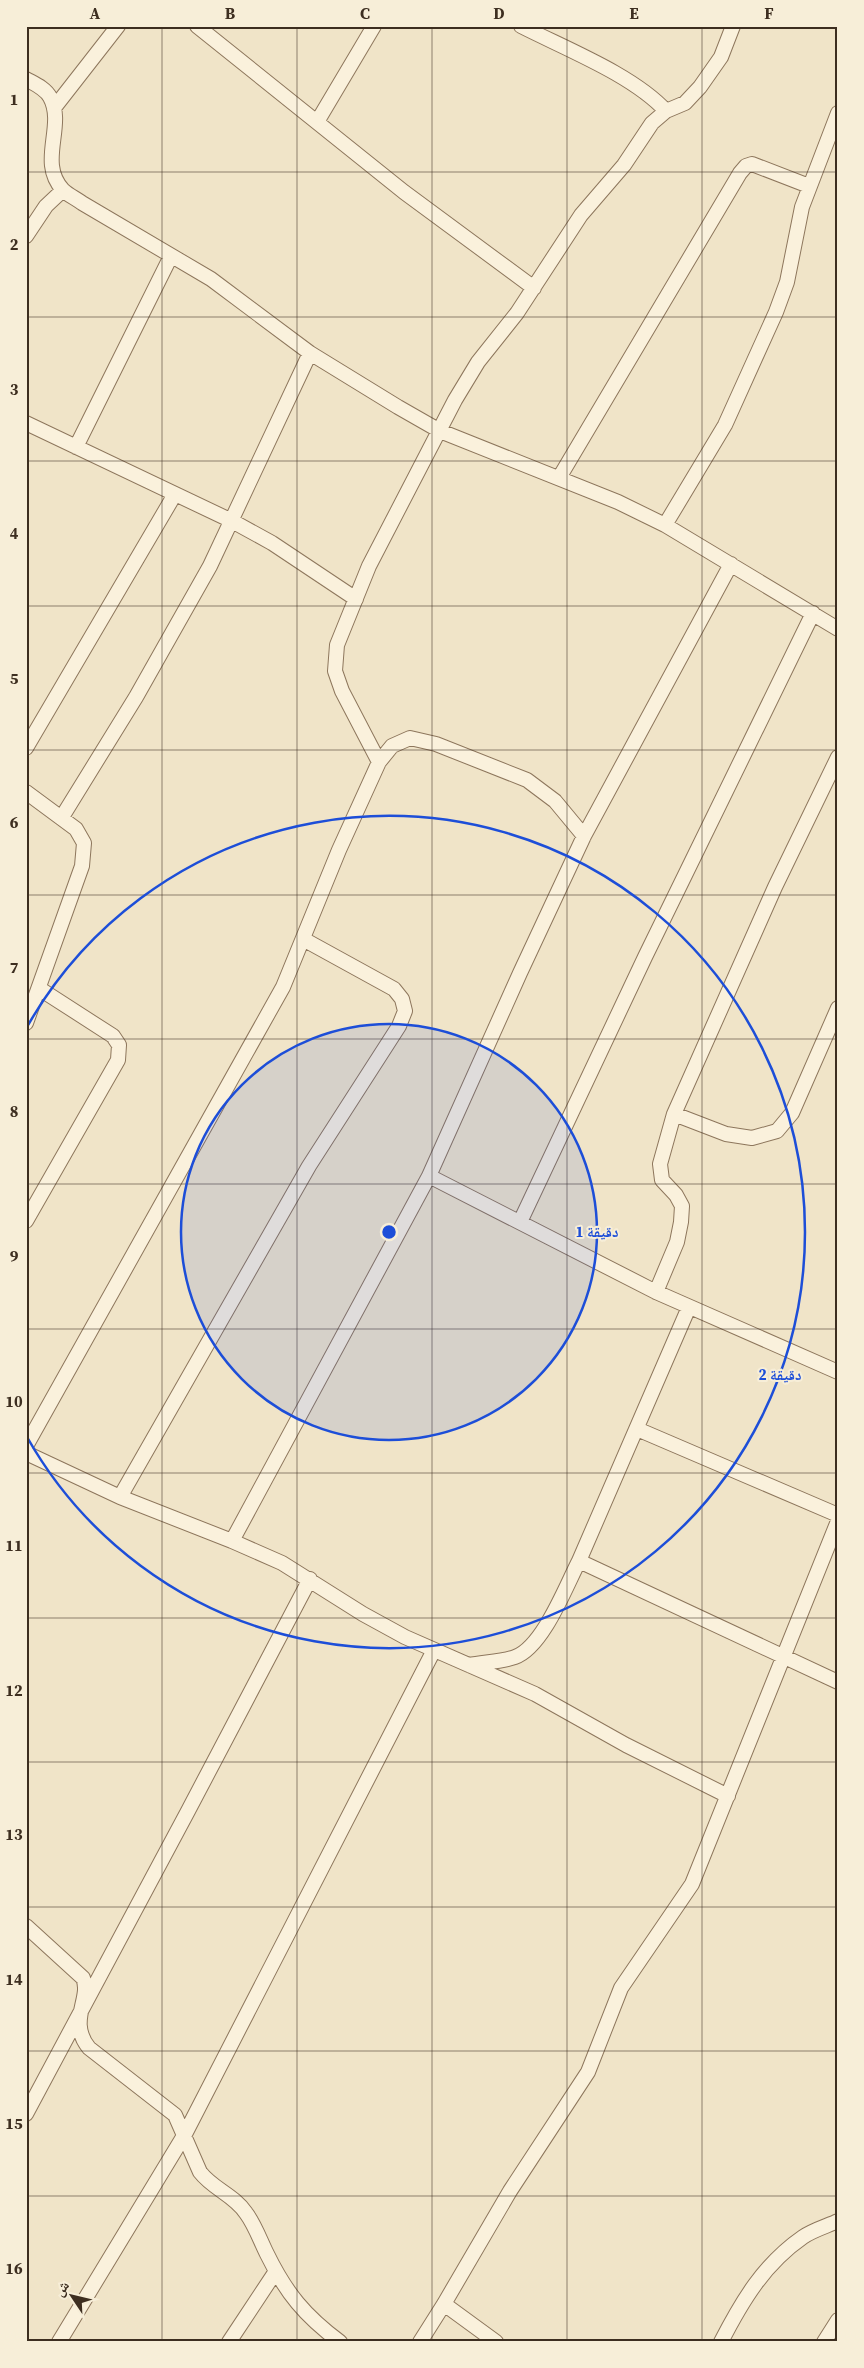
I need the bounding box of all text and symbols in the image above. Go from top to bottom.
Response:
text: A [90,2,101,24]
text: B [225,2,236,24]
text: C [360,2,370,24]
text: D [493,2,505,24]
text: E [629,2,639,24]
text: F [764,2,774,24]
text: 1 [10,88,18,110]
text: 2 [10,233,19,255]
text: 3 [10,378,19,400]
text: 4 [10,522,19,544]
text: 5 [10,667,19,689]
text: 6 [10,811,19,833]
text: 7 [10,956,19,978]
text: 8 [10,1100,18,1122]
text: 1 دقيقة [576,1221,618,1242]
centre of rings [380,1223,398,1241]
text: 9 [10,1245,19,1267]
text: 2 دقيقة [759,1364,801,1385]
text: 10 [5,1390,23,1412]
text: 11 [5,1534,23,1556]
text: 12 [5,1679,23,1701]
text: 13 [5,1823,23,1845]
text: 14 [5,1968,23,1990]
text: 15 [5,2112,23,2134]
text: 16 [5,2257,23,2279]
north arrow [48,2270,98,2320]
text: ش [49,2277,74,2300]

